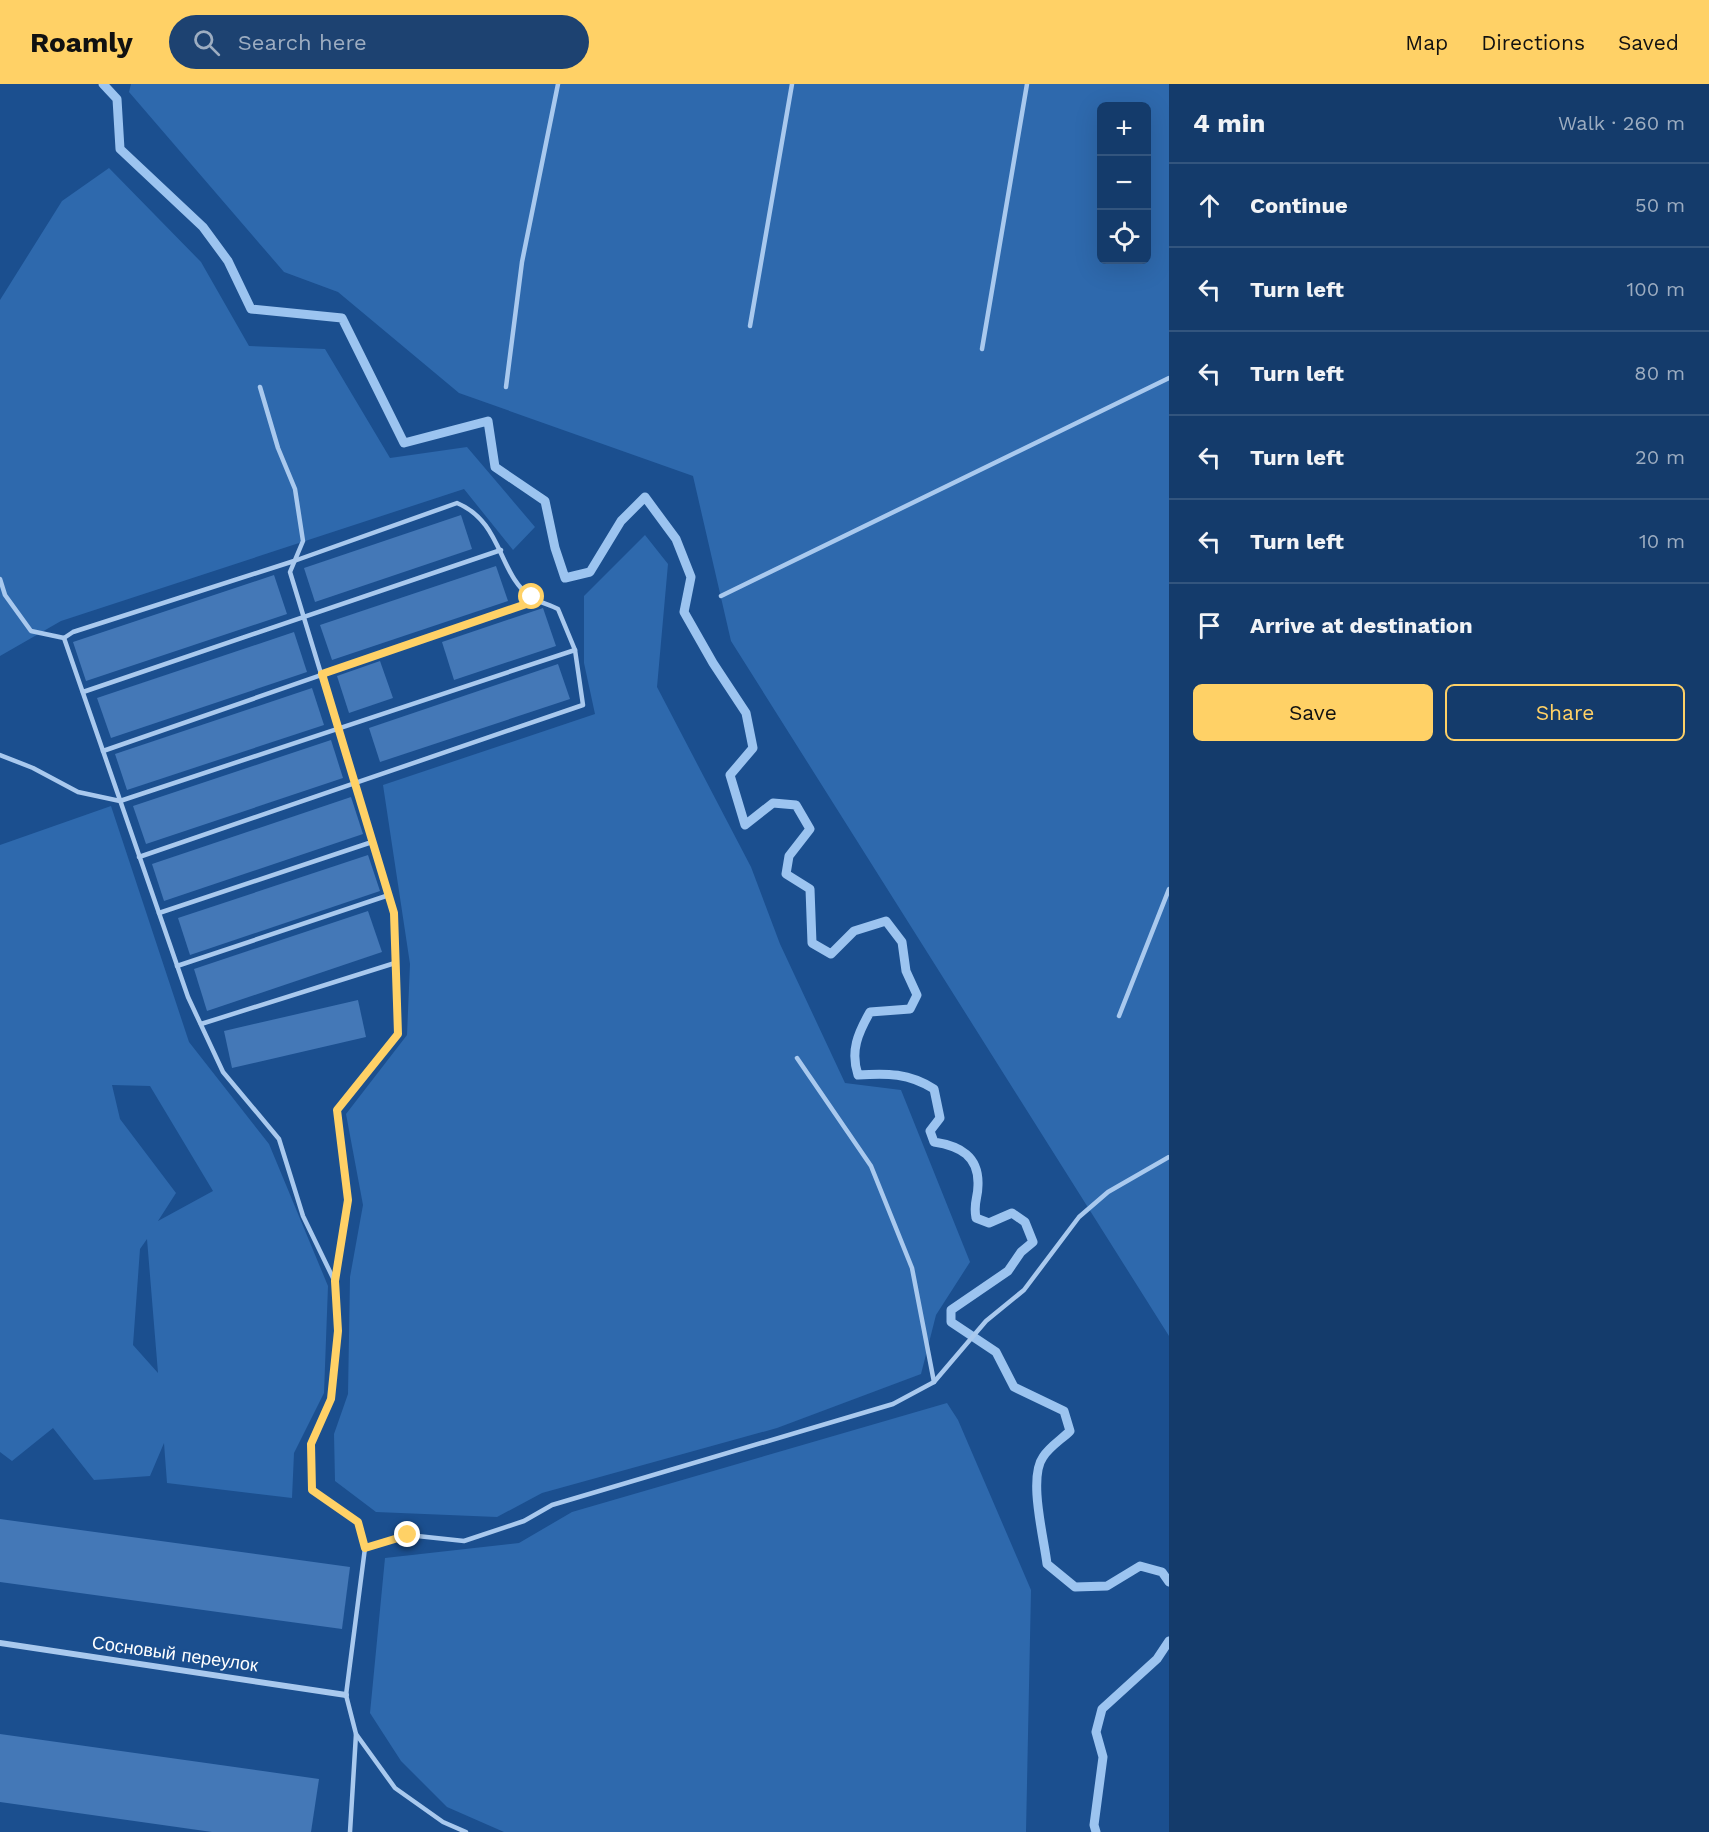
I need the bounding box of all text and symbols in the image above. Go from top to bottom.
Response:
search box [169,15,589,69]
text: Roamly [30,26,133,59]
icon: search [190,26,223,59]
text: Search here [238,30,367,55]
text: Map [1405,30,1448,55]
text: Directions [1481,30,1585,55]
text: Saved [1618,30,1679,55]
map controls [1097,102,1151,264]
button: + [1097,102,1151,156]
text: 4 min [1193,108,1265,138]
text: Walk · 260 m [1558,111,1685,135]
button: − [1097,156,1151,210]
icon: ahead [1193,189,1226,222]
text: Continue [1250,193,1348,218]
text: 50 m [1635,193,1685,217]
button: locate [1097,210,1151,264]
icon: left [1193,273,1226,306]
text: Turn left [1250,277,1344,302]
text: 100 m [1626,277,1685,301]
icon: left [1193,357,1226,390]
text: Turn left [1250,361,1344,386]
text: 80 m [1634,361,1685,385]
icon: left [1193,441,1226,474]
text: Turn left [1250,445,1344,470]
text: 20 m [1635,445,1685,469]
icon: left [1193,525,1226,558]
text: Turn left [1250,529,1344,554]
text: 10 m [1639,529,1685,553]
route start [518,583,544,609]
icon: arrive [1193,609,1226,642]
text: Arrive at destination [1250,613,1473,638]
button: Save [1193,684,1433,741]
button: Share [1445,684,1685,741]
route end [394,1521,420,1547]
street label: Сосновый переулок [91,1631,260,1676]

